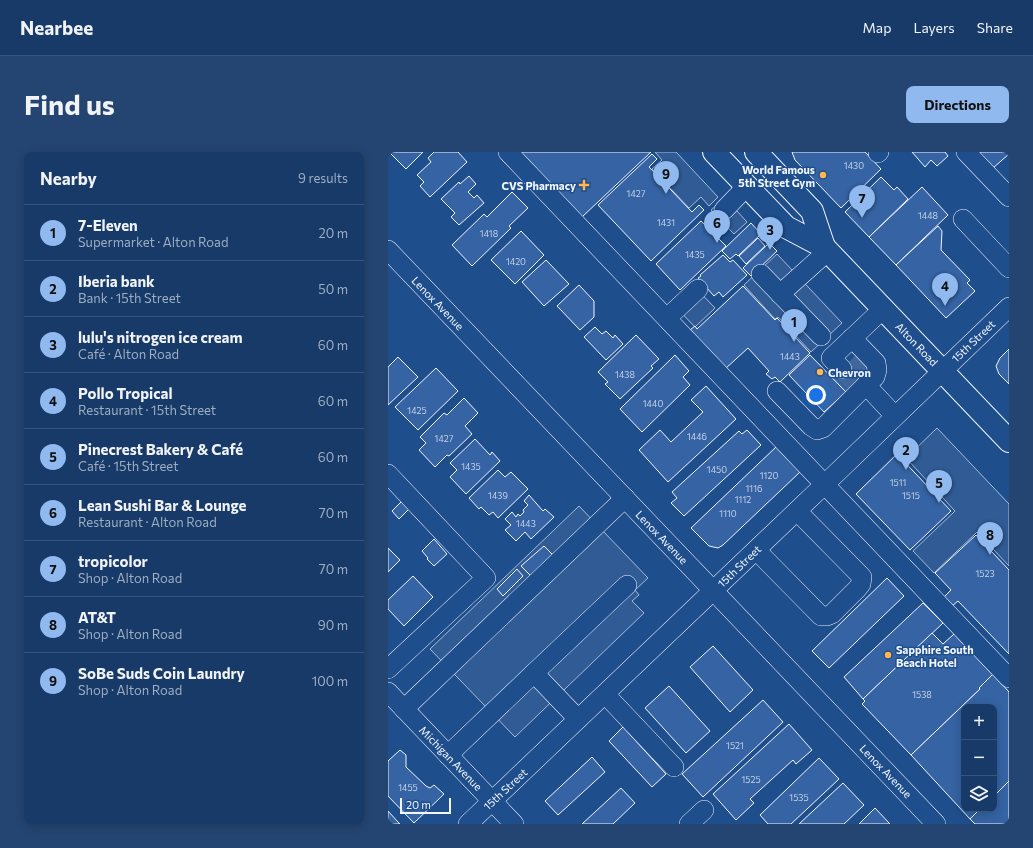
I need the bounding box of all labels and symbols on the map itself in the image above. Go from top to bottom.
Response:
house number: 1430 [844,160,864,171]
pin: 9 [653,161,679,194]
place label: World Famous 5th Street Gym [738,163,815,189]
marker: World Famous 5th Street Gym [818,170,828,180]
place label: CVS Pharmacy [502,179,576,192]
marker: CVS Pharmacy [579,180,589,190]
pin: 7 [849,185,875,218]
house number: 1427 [627,188,646,199]
pin: 6 [704,210,730,243]
house number: 1448 [918,210,938,221]
house number: 1431 [657,217,675,228]
pin: 3 [757,217,783,250]
house number: 1418 [480,228,498,239]
house number: 1435 [685,249,705,260]
house number: 1420 [506,256,526,267]
pin: 4 [932,273,958,306]
street label: Lenox Avenue [409,274,467,333]
pin: 1 [781,309,807,342]
street label: 15th Street [949,317,998,365]
street label: Alton Road [893,320,941,368]
house number: 1443 [780,351,800,362]
place label: Chevron [828,366,871,379]
marker: Chevron [815,367,825,377]
house number: 1438 [615,369,635,380]
your location [806,385,826,405]
house number: 1440 [643,398,663,409]
house number: 1425 [407,405,427,416]
house number: 1446 [687,431,707,442]
house number: 1427 [435,433,454,444]
pin: 2 [893,437,919,470]
house number: 1435 [461,461,481,472]
house number: 1450 [707,464,727,475]
house number: 1120 [760,470,778,481]
pin: 5 [926,470,952,503]
house number: 1511 [890,477,906,488]
house number: 1116 [745,483,763,494]
house number: 1439 [488,490,508,501]
house number: 1515 [902,490,920,501]
house number: 1112 [735,494,751,505]
street label: Lenox Avenue [633,508,691,567]
house number: 1110 [719,508,737,519]
house number: 1443 [516,518,536,529]
pin: 8 [977,522,1003,555]
street label: 15th Street [715,542,764,590]
house number: 1523 [975,568,995,579]
place label: Sapphire South Beach Hotel [896,643,974,669]
marker: Sapphire South Beach Hotel [883,650,893,660]
house number: 1538 [912,689,932,700]
street label: Michigan Avenue [417,723,485,793]
house number: 1521 [726,740,744,751]
street label: Lenox Avenue [857,742,915,801]
street label: 15th Street [480,765,530,813]
house number: 1525 [741,774,761,785]
house number: 1455 [398,782,418,793]
house number: 1535 [789,792,809,803]
scale bar [400,796,451,815]

